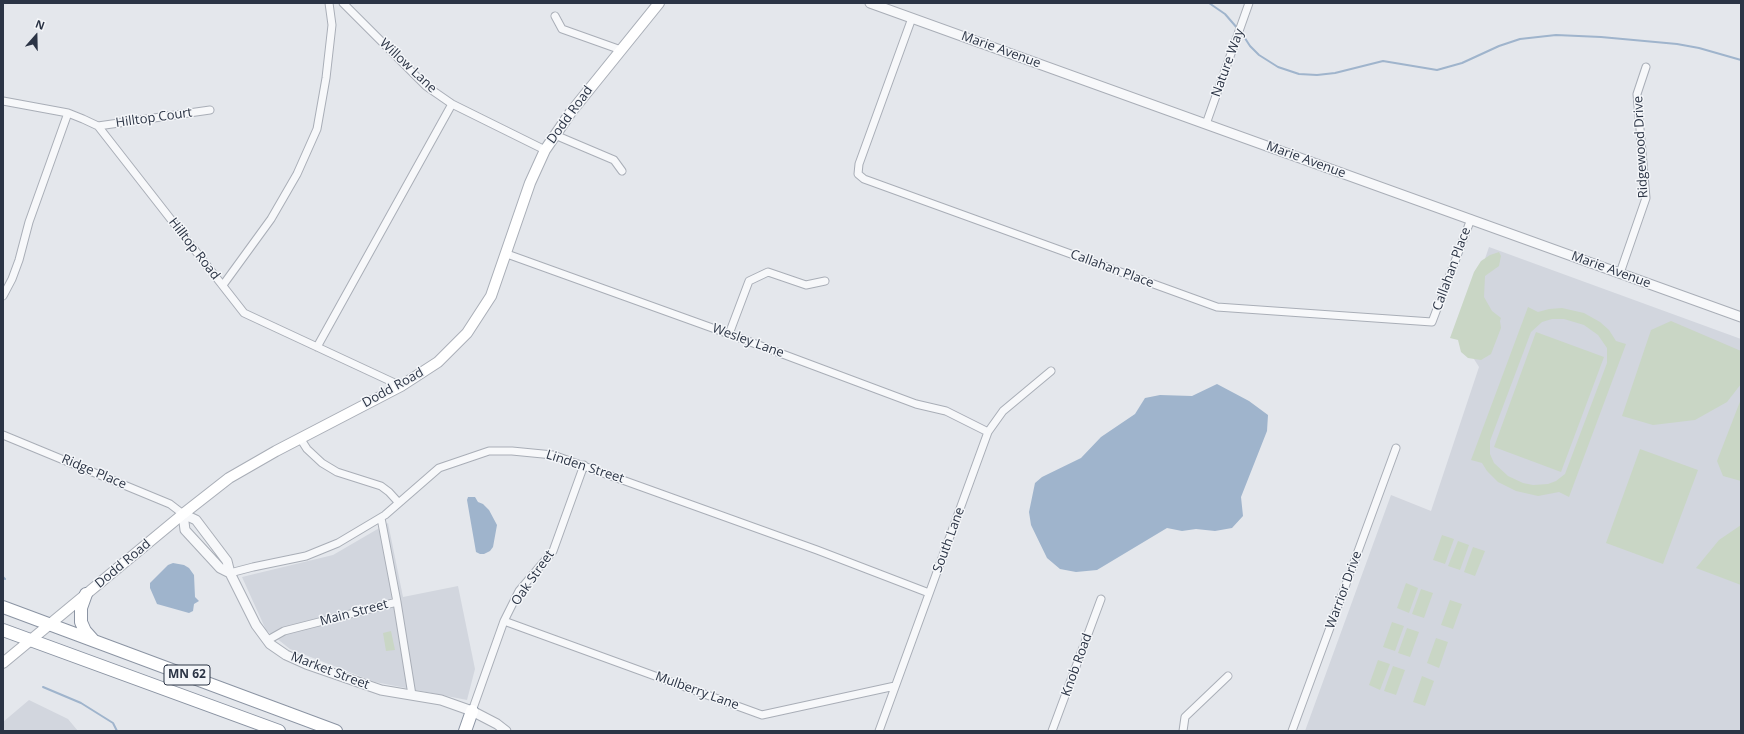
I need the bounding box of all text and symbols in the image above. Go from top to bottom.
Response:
north arrow [16,16,56,56]
text: N [33,16,47,33]
street label: Nature Way [1208,27,1248,99]
street label: Marie Avenue [959,28,1043,72]
street label: Willow Lane [376,36,440,96]
street label: Dodd Road [544,83,596,147]
street label: Ridgewood Drive [1631,95,1651,199]
street label: Hilltop Court [115,105,193,131]
street label: Marie Avenue [1264,138,1348,182]
street label: Hilltop Road [165,215,223,283]
street label: Callahan Place [1430,225,1474,313]
street label: Callahan Place [1068,247,1156,291]
street label: Marie Avenue [1569,248,1653,292]
street label: Wesley Lane [710,321,786,361]
street label: Dodd Road [360,365,426,411]
street label: Linden Street [544,447,626,487]
street label: Ridge Place [59,451,129,493]
street label: South Lane [930,505,968,575]
street label: Dodd Road [92,536,154,592]
street label: Oak Street [508,547,558,609]
street label: Warrior Drive [1323,549,1365,631]
street label: Main Street [318,596,390,630]
street label: Knob Road [1058,631,1096,699]
street label: Market Street [289,649,371,693]
road number: MN 62 [164,665,210,685]
street label: Mulberry Lane [653,669,741,713]

